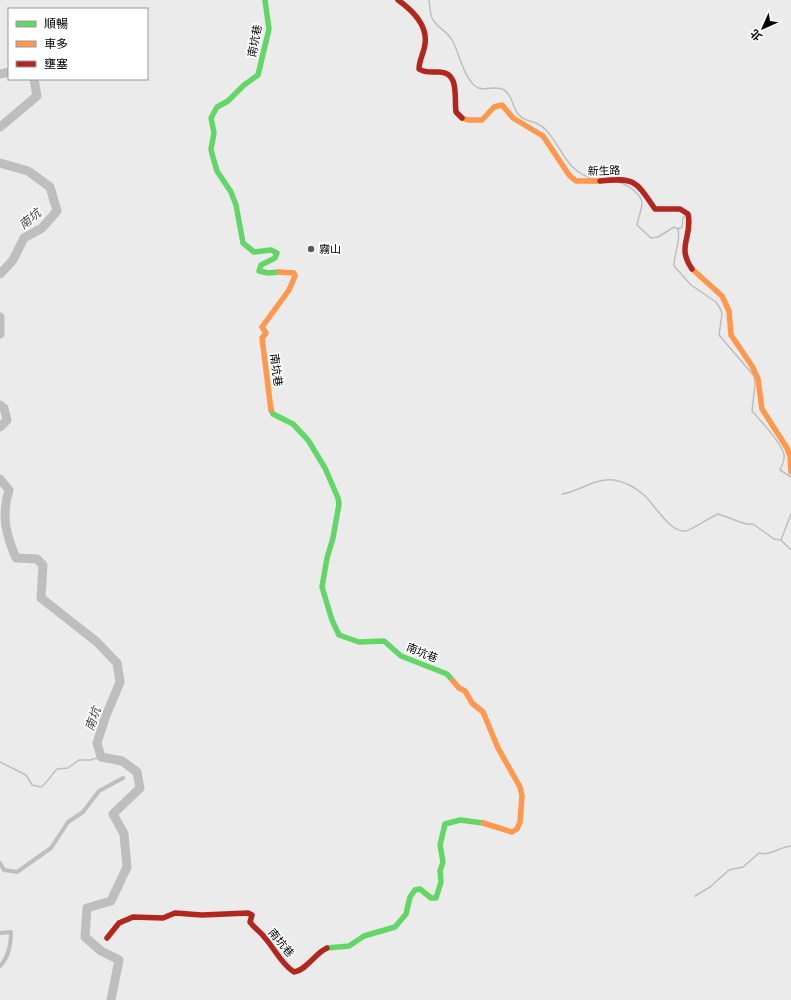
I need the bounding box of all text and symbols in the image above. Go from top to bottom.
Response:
legend [8,8,148,80]
north arrow [743,8,783,48]
text: 順暢 [44,18,68,30]
street label: 南坑巷 [245,24,264,58]
text: 北 [749,27,764,42]
text: 車多 [44,37,68,50]
text: 壅塞 [44,57,68,70]
street label: 新生路 [587,164,621,177]
water label: 南坑 [16,205,45,231]
marker: 霧山 [306,244,316,254]
place label: 霧山 [319,244,341,255]
street label: 南坑巷 [269,353,284,387]
street label: 南坑巷 [405,641,440,664]
water label: 南坑 [82,703,103,732]
street label: 南坑巷 [266,926,297,959]

